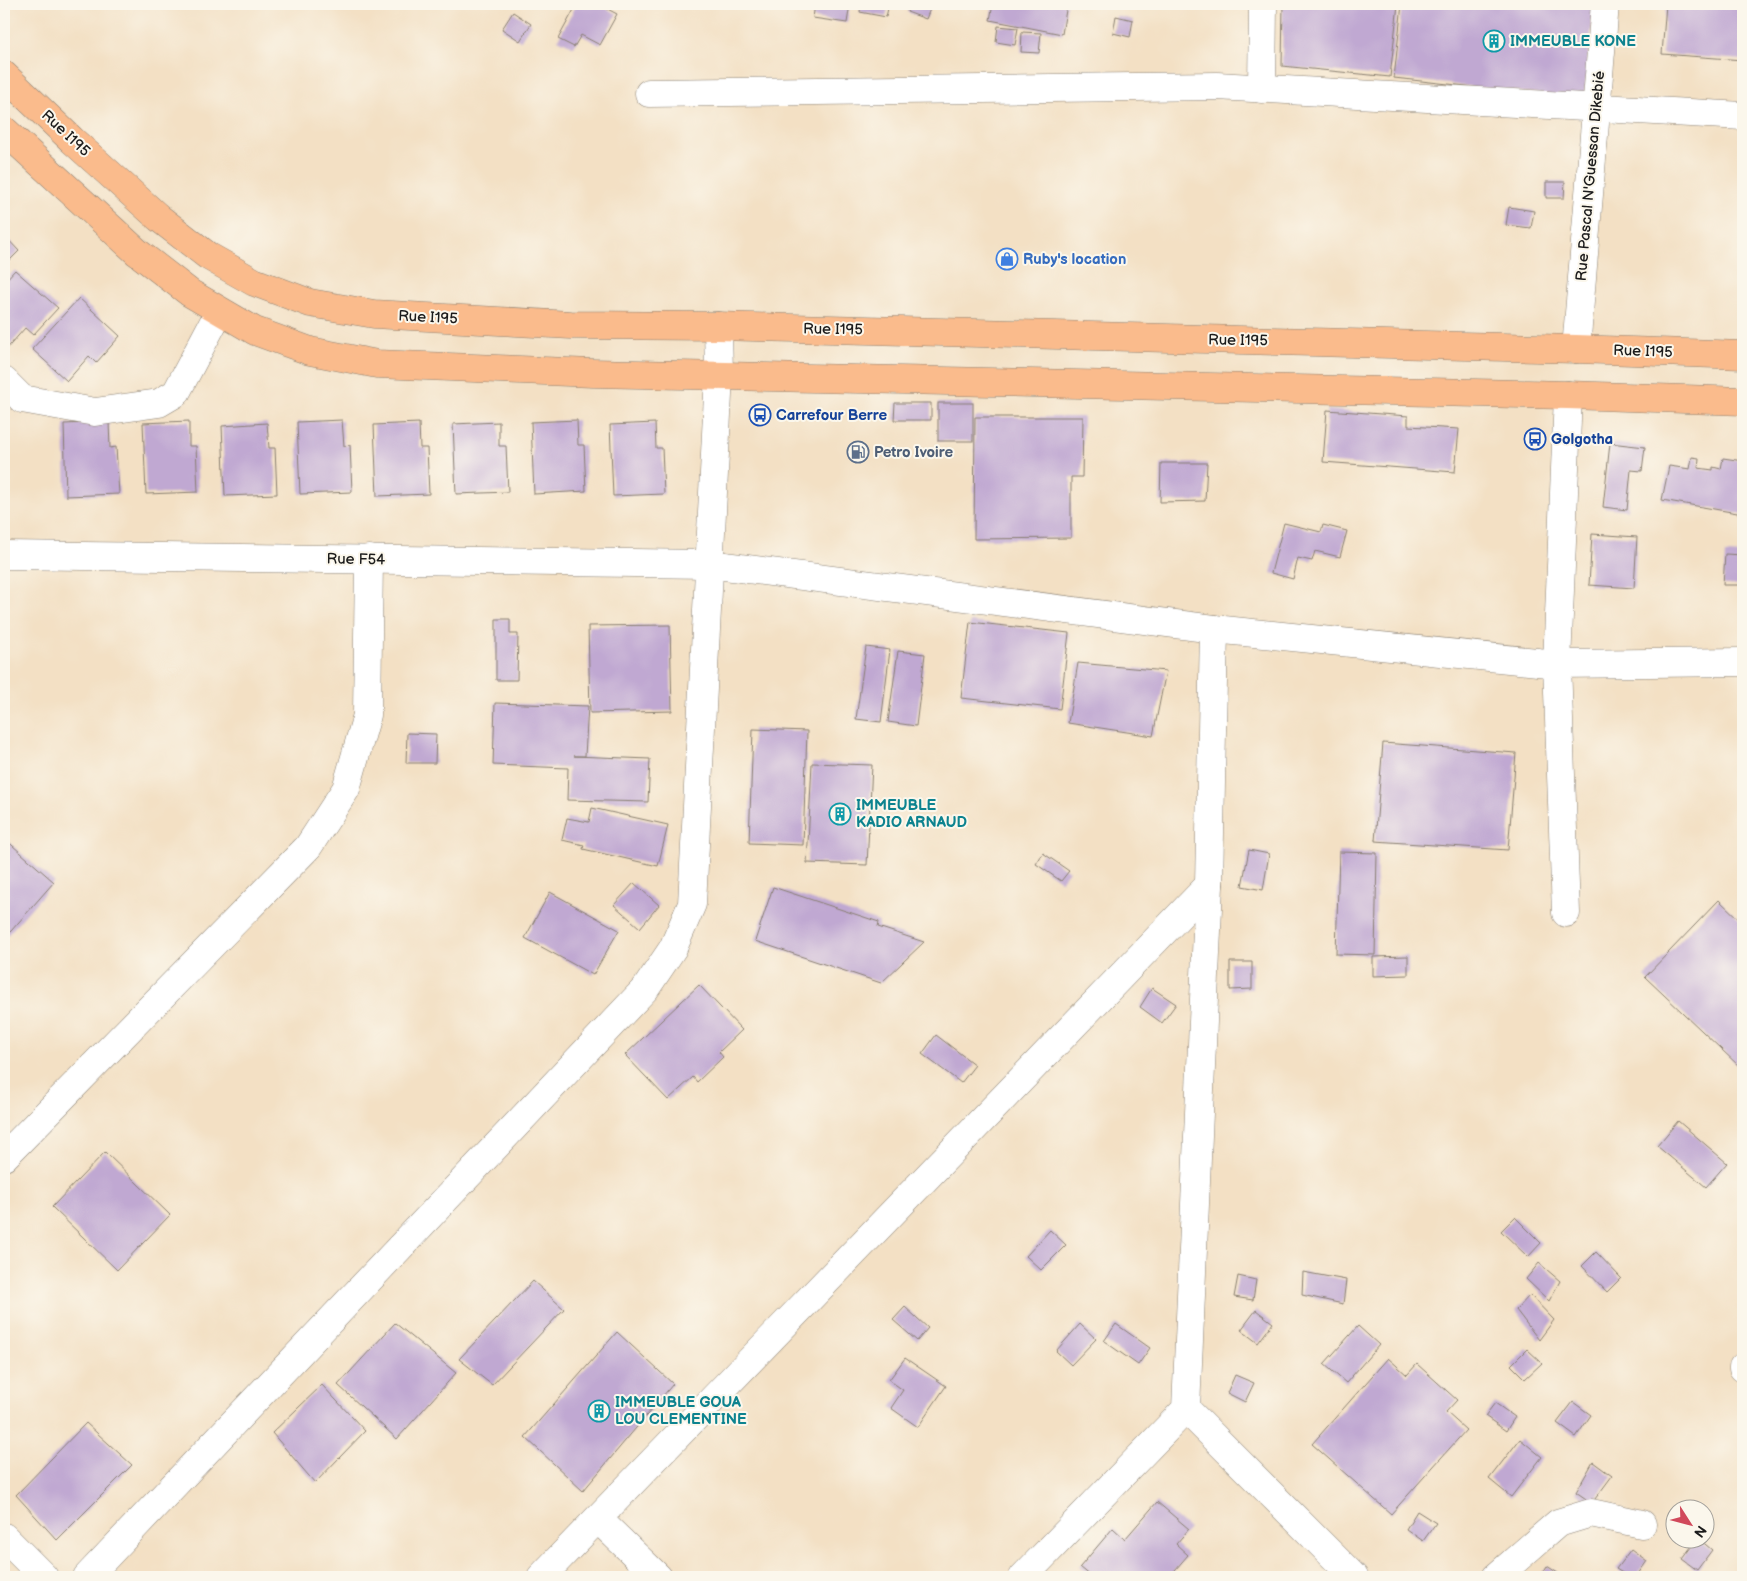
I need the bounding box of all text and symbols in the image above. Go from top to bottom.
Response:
building icon: IMMEUBLE KONE [1482,29,1506,53]
place label: IMMEUBLE KONE [1510,32,1636,51]
street label: Rue Pascal N'Guessan Dikebié [1572,70,1609,282]
street label: Rue I195 [37,106,94,161]
shop icon: Ruby's location [995,247,1019,271]
place label: Ruby's location [1023,250,1126,269]
street label: Rue I195 [398,306,458,329]
street label: Rue I195 [803,319,863,340]
street label: Rue I195 [1208,330,1268,351]
street label: Rue I195 [1613,341,1673,362]
bus stop icon: Carrefour Berre [748,403,772,427]
place label: Carrefour Berre [776,406,887,425]
bus stop icon: Golgotha [1523,427,1547,451]
place label: Golgotha [1551,430,1613,449]
fuel station icon: Petro Ivoire [846,440,870,464]
place label: Petro Ivoire [874,443,953,462]
street label: Rue F54 [327,549,385,570]
place label: IMMEUBLE KADIO ARNAUD [856,796,967,832]
building icon: IMMEUBLE KADIO ARNAUD [828,802,852,826]
place label: IMMEUBLE GOUA LOU CLEMENTINE [615,1393,747,1429]
building icon: IMMEUBLE GOUA LOU CLEMENTINE [587,1399,611,1423]
north arrow [1664,1498,1714,1548]
text: N [1690,1522,1710,1541]

